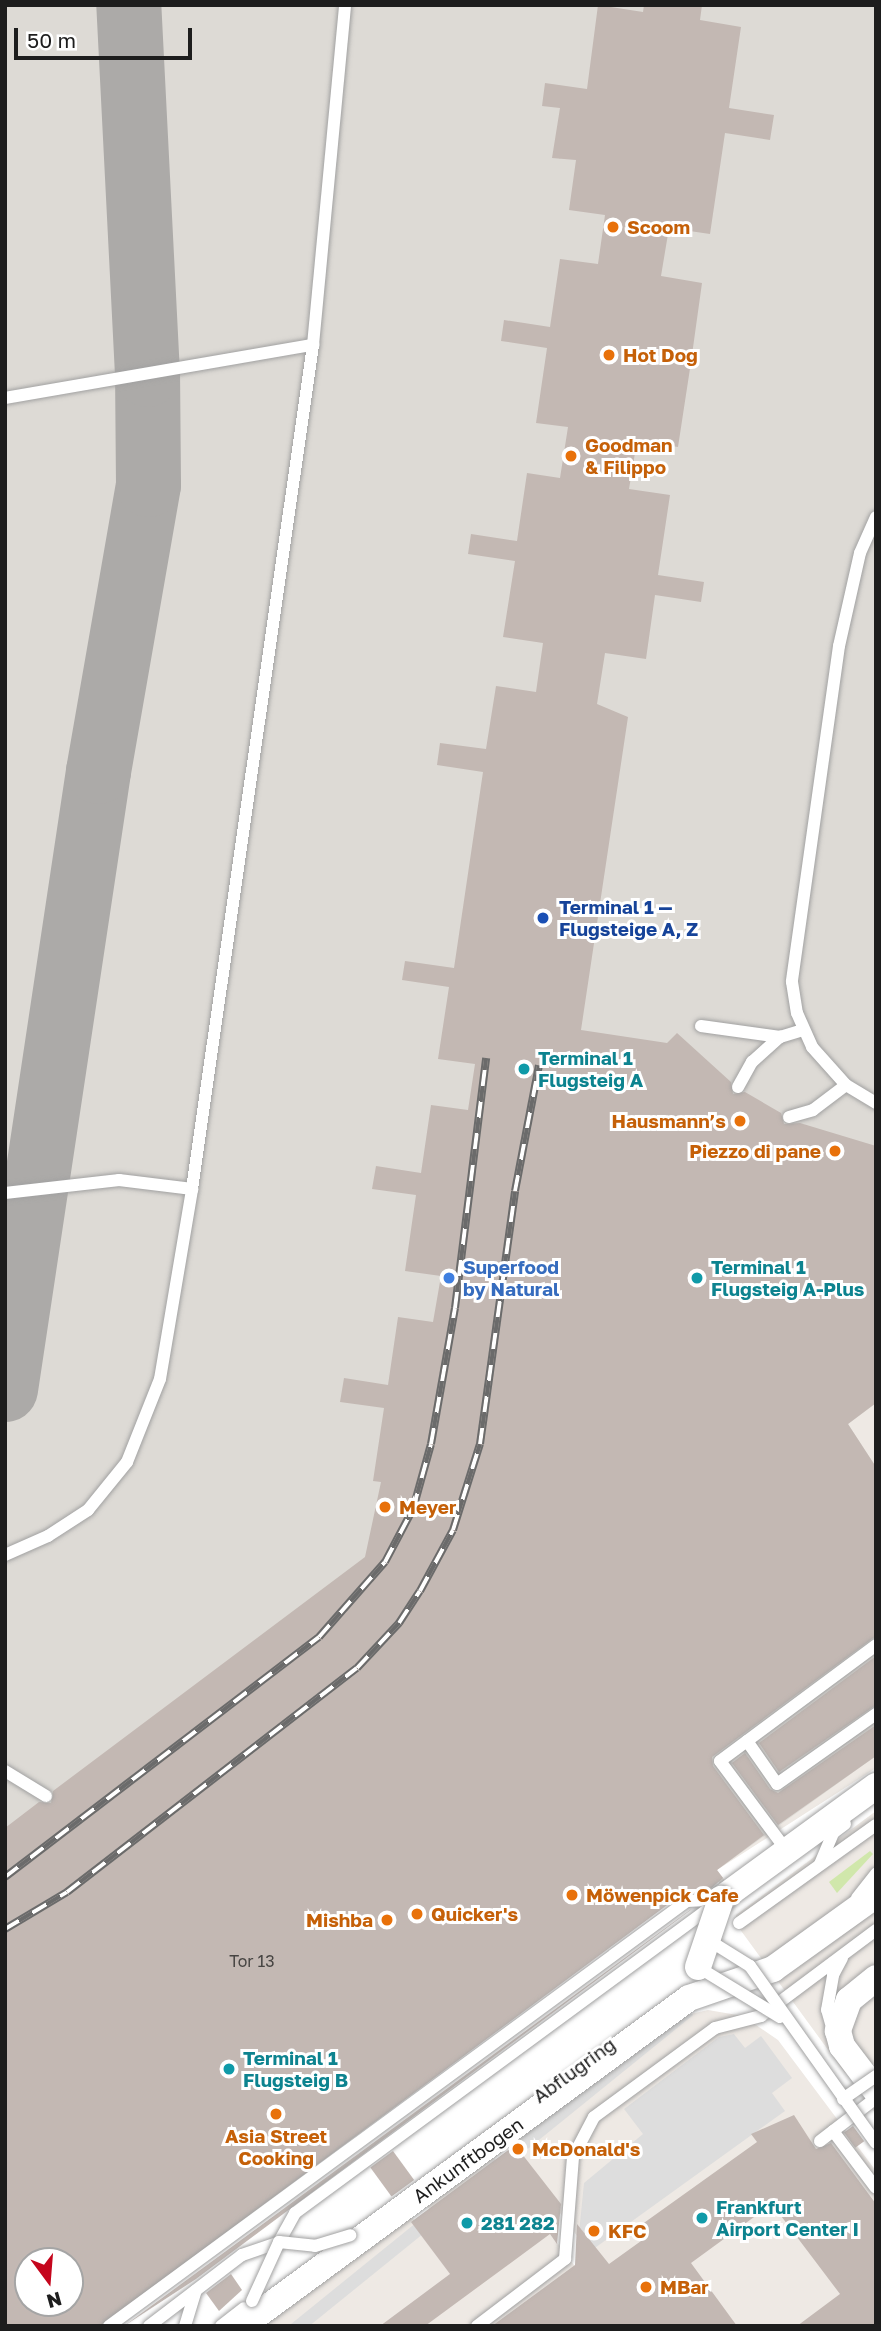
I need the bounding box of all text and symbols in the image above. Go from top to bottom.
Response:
scale bar [18,14,196,58]
text: 50 m [27,27,76,53]
place label: Scoom [627,216,690,238]
marker: Scoom [605,219,621,235]
place label: Hot Dog [623,344,698,366]
marker: Hot Dog [601,347,617,363]
place label: Goodman & Filippo [585,434,673,478]
marker: Goodman & Filippo [563,448,579,464]
place label: Terminal 1 — Flugsteige A, Z [559,896,698,940]
marker: Terminal 1 — Flugsteige A, Z [533,908,553,928]
place label: Terminal 1 Flugsteig A [538,1047,643,1091]
marker: Terminal 1 Flugsteig A [516,1061,532,1077]
place label: Hausmann’s [612,1110,726,1132]
marker: Hausmann’s [732,1113,748,1129]
place label: Piezzo di pane [689,1140,821,1162]
marker: Piezzo di pane [827,1143,843,1159]
place label: Superfood by Natural [463,1256,559,1300]
place label: Terminal 1 Flugsteig A-Plus [711,1256,864,1300]
marker: Superfood by Natural [441,1270,457,1286]
marker: Terminal 1 Flugsteig A-Plus [689,1270,705,1286]
place label: Meyer [399,1496,456,1518]
marker: Meyer [377,1499,393,1515]
place label: Möwenpick Cafe [586,1884,739,1906]
marker: Möwenpick Cafe [564,1887,580,1903]
place label: Quicker's [431,1903,518,1925]
marker: Quicker's [409,1906,425,1922]
place label: Mishba [306,1909,373,1931]
marker: Mishba [379,1912,395,1928]
house number: Tor 13 [229,1951,275,1971]
street label: Abflugring [528,2032,620,2108]
place label: Terminal 1 Flugsteig B [243,2047,348,2091]
marker: Terminal 1 Flugsteig B [221,2061,237,2077]
marker: Asia Street Cooking [268,2106,284,2122]
street label: Ankunftbogen [408,2112,528,2208]
place label: Asia Street Cooking [225,2125,327,2169]
place label: McDonald's [532,2138,640,2160]
marker: McDonald's [510,2141,526,2157]
place label: Frankfurt Airport Center I [716,2196,859,2240]
marker: Frankfurt Airport Center I [694,2210,710,2226]
place label: 281 282 [481,2212,555,2234]
marker: 281 282 [459,2215,475,2231]
place label: KFC [608,2220,647,2242]
marker: KFC [586,2223,602,2239]
north arrow [14,2247,84,2317]
place label: MBar [660,2276,709,2298]
marker: MBar [638,2279,654,2295]
text: N [44,2288,64,2314]

